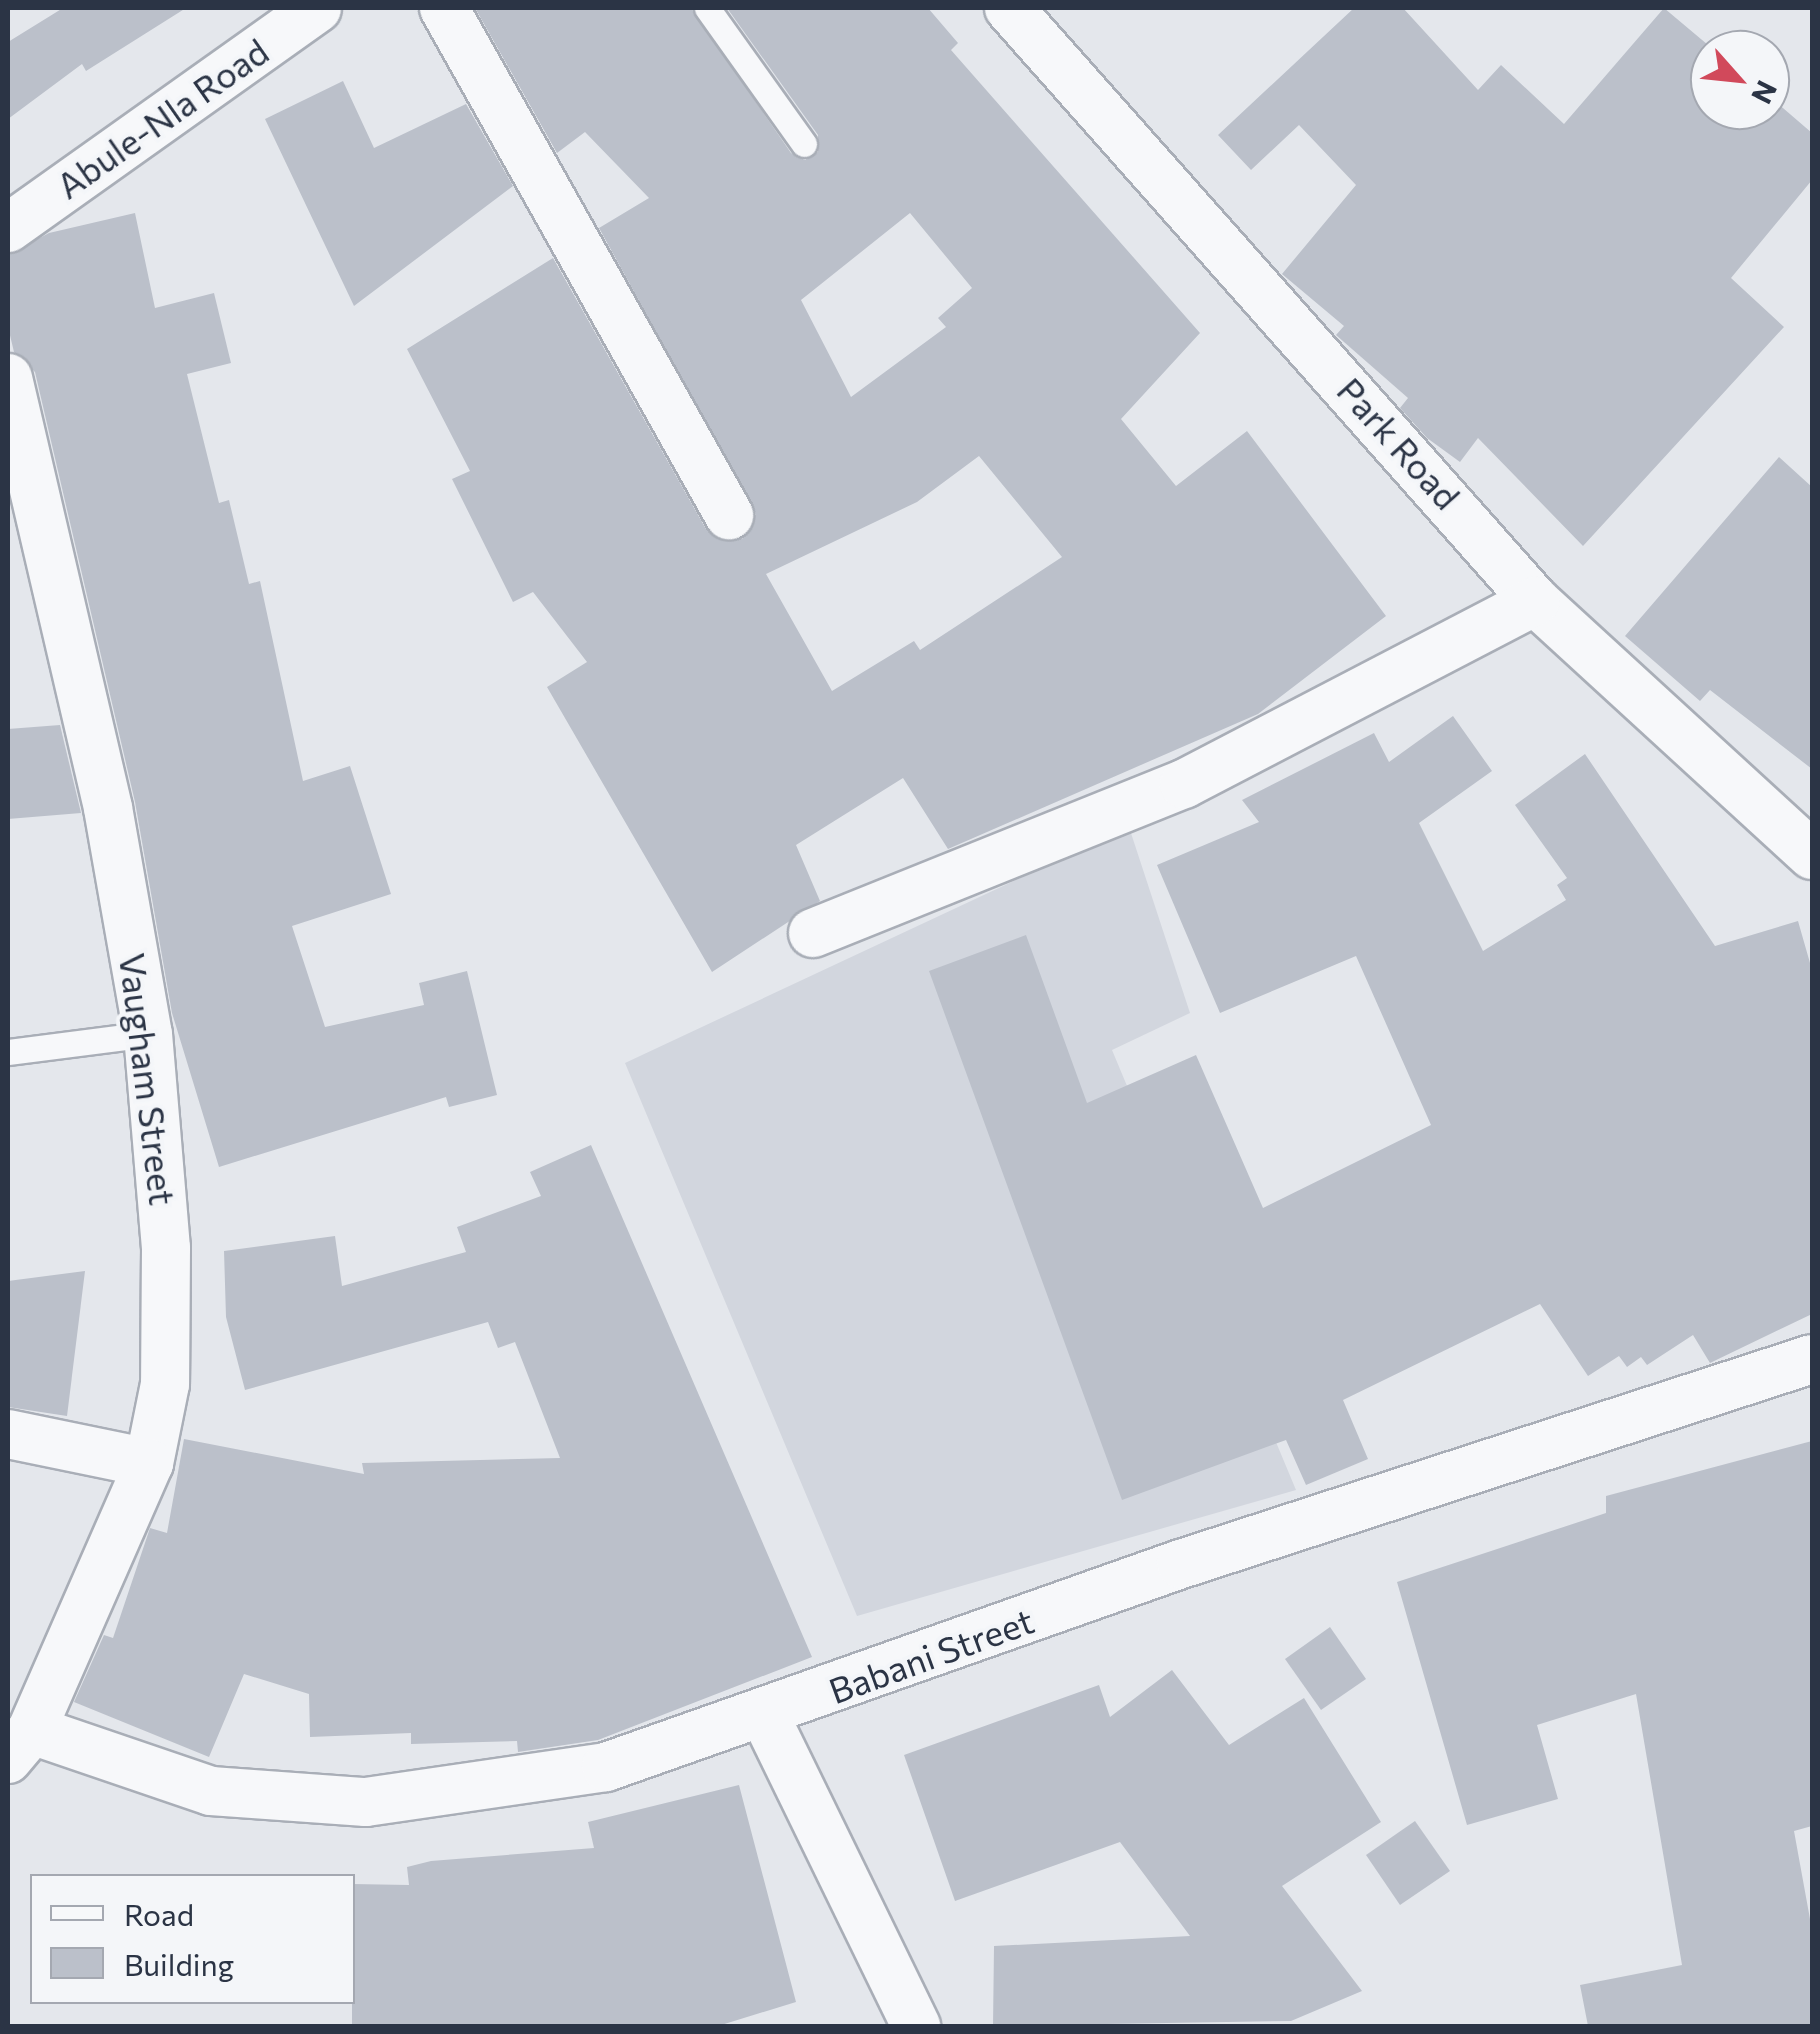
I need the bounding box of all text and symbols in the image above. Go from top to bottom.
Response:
street label: Abule-Nla Road [48,30,276,206]
north arrow [1690,30,1790,130]
text: N [1745,76,1785,110]
street label: Park Road [1329,369,1469,517]
street label: Vaugham Street [112,951,184,1207]
street label: Babani Street [823,1599,1039,1711]
legend [30,1874,355,2004]
text: Road [124,1895,194,1932]
text: Building [124,1945,234,1982]

